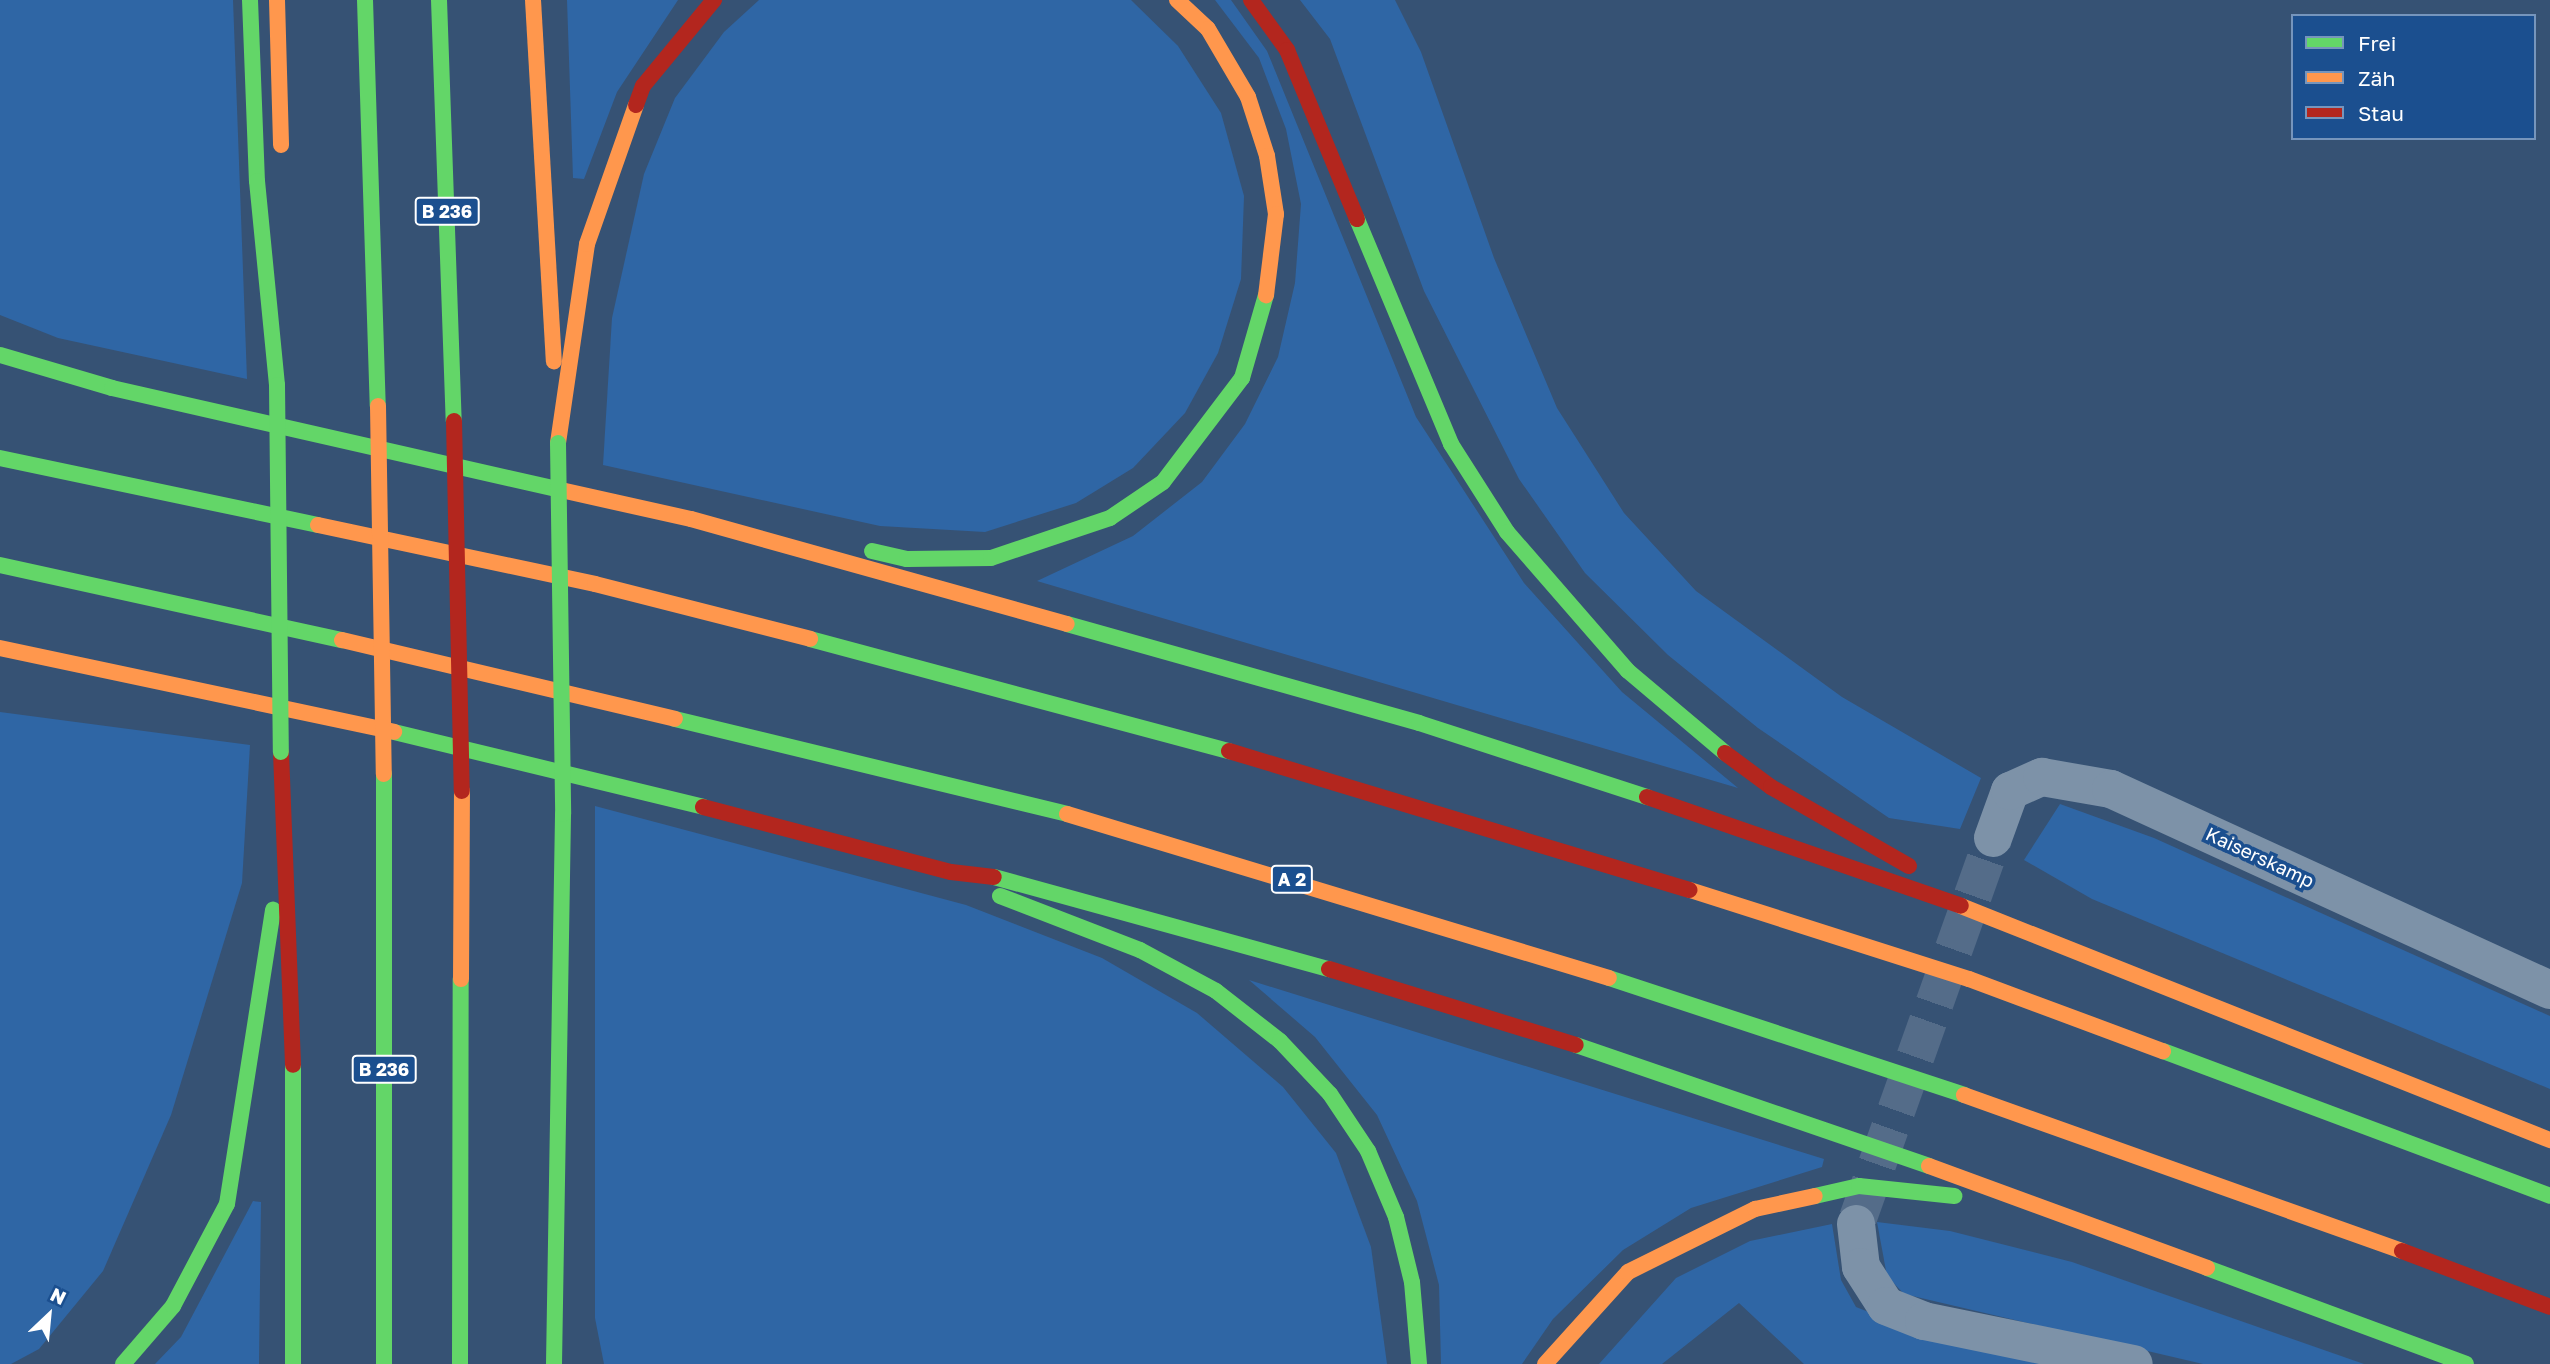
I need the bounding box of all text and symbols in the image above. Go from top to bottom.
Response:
legend [2291,14,2536,140]
text: Frei [2358,30,2396,56]
text: Zäh [2358,65,2395,91]
text: Stau [2358,100,2404,126]
road number: B 236 [414,196,480,226]
street label: Kaiserskamp [2202,822,2318,892]
road number: A 2 [1269,864,1315,894]
road number: B 236 [351,1054,417,1084]
north arrow [14,1280,84,1350]
text: N [47,1282,70,1309]

